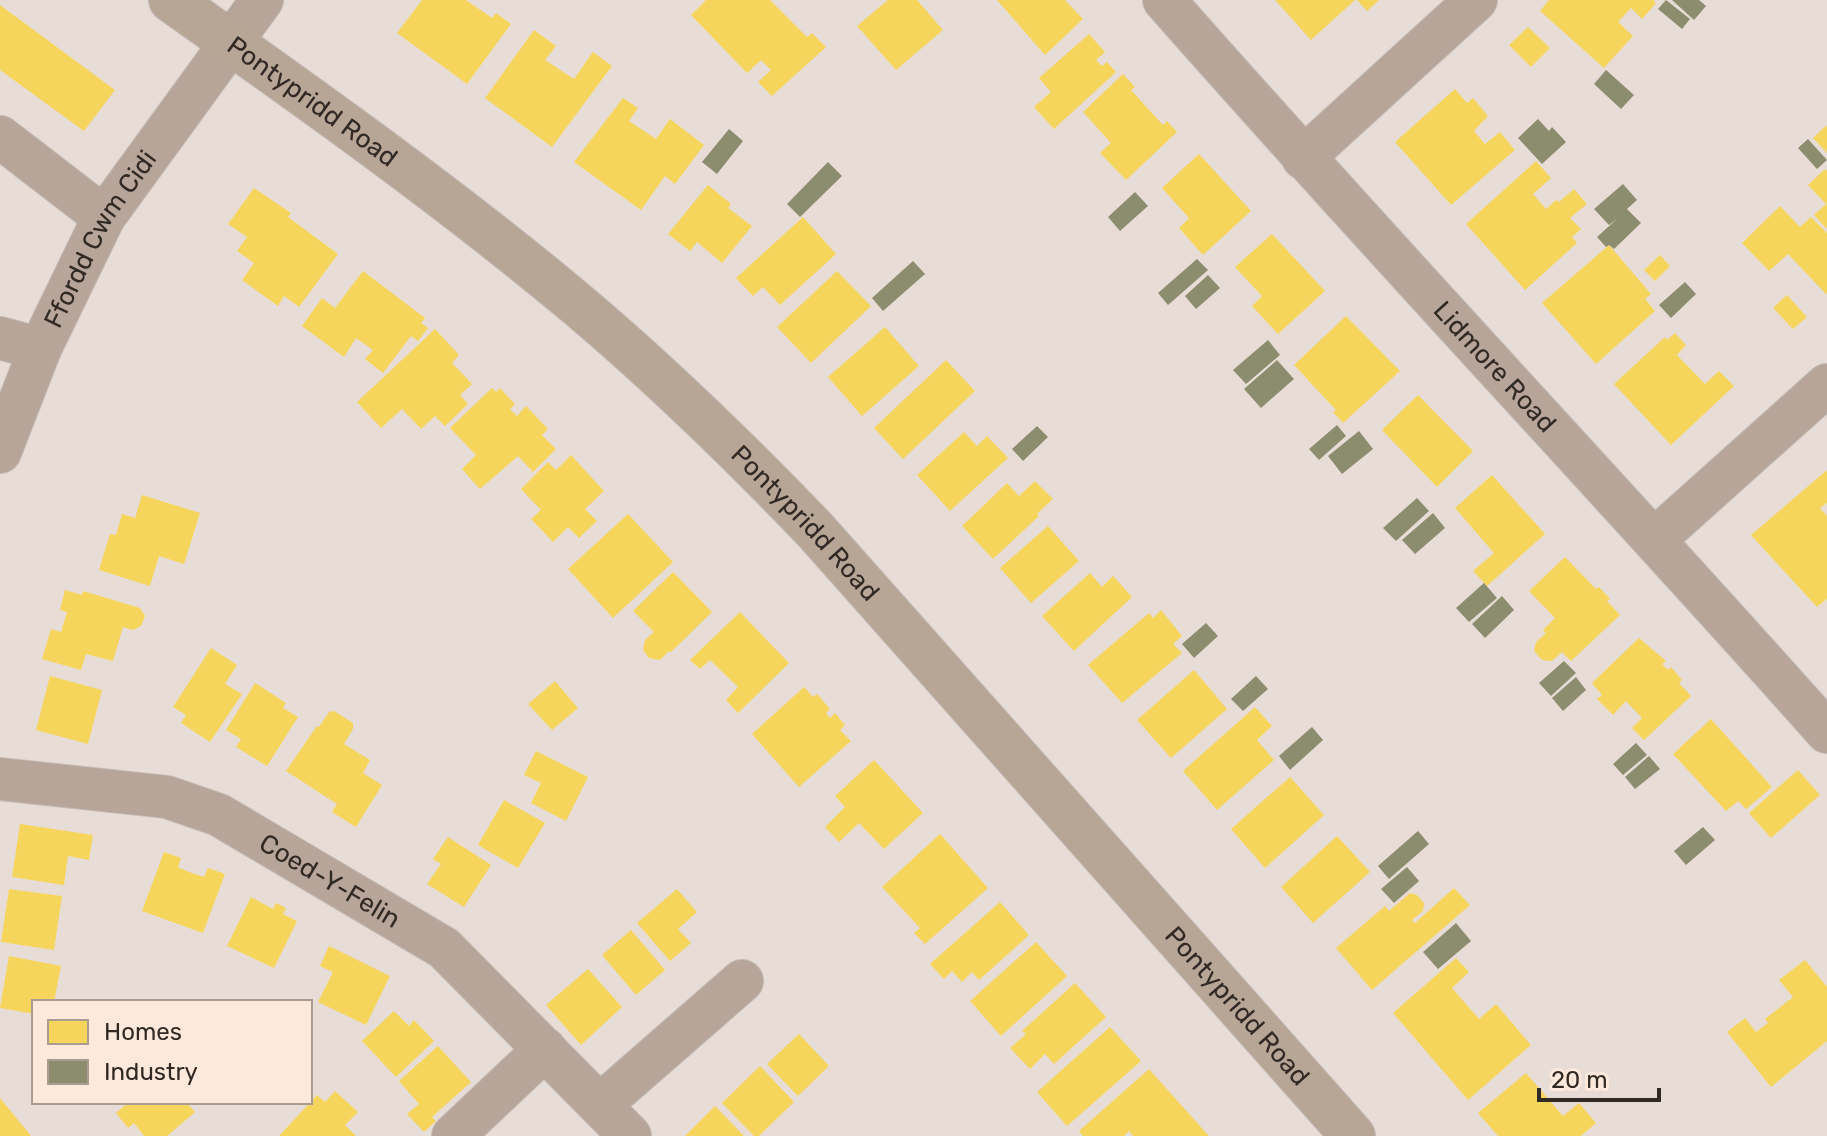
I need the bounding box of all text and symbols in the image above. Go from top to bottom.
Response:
street label: Pontypridd Road [221,30,403,174]
street label: Ffordd Cwm Cidi [38,145,163,333]
street label: Lidmore Road [1427,295,1562,439]
street label: Pontypridd Road [725,439,886,608]
street label: Coed-Y-Felin [254,827,406,935]
street label: Pontypridd Road [1158,920,1316,1092]
legend [32,1000,312,1104]
text: Homes [104,1018,182,1046]
scale bar [1539,1052,1659,1102]
text: Industry [104,1058,198,1086]
text: 20 m [1551,1066,1608,1094]

